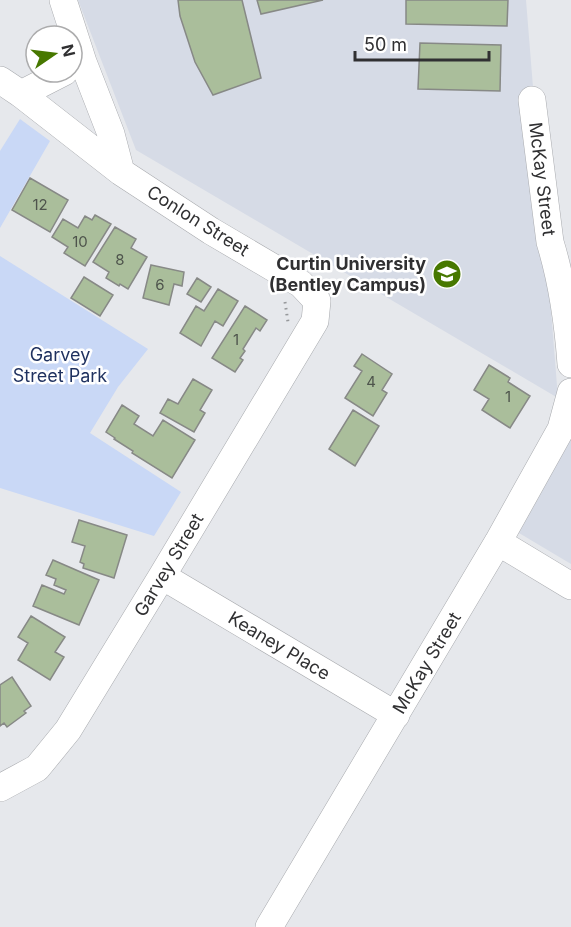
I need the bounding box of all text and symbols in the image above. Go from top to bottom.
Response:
north arrow [24,24,84,84]
scale bar [355,24,488,62]
text: 50 m [364,34,407,55]
text: N [57,42,80,59]
street label: McKay Street [525,121,560,237]
street label: Conlon Street [143,181,253,260]
house number: 12 [32,195,48,214]
house number: 10 [72,232,88,251]
house number: 8 [115,250,125,269]
place label: Curtin University (Bentley Campus) [269,253,426,295]
school or university icon: Curtin University (Bentley Campus) [431,258,463,290]
house number: 6 [155,275,165,294]
house number: 1 [233,330,239,349]
park label: Garvey Street Park [13,344,107,386]
house number: 4 [366,372,376,391]
house number: 1 [505,387,511,406]
street label: Garvey Street [130,509,208,620]
street label: Keaney Place [225,607,334,684]
street label: McKay Street [388,608,465,717]

